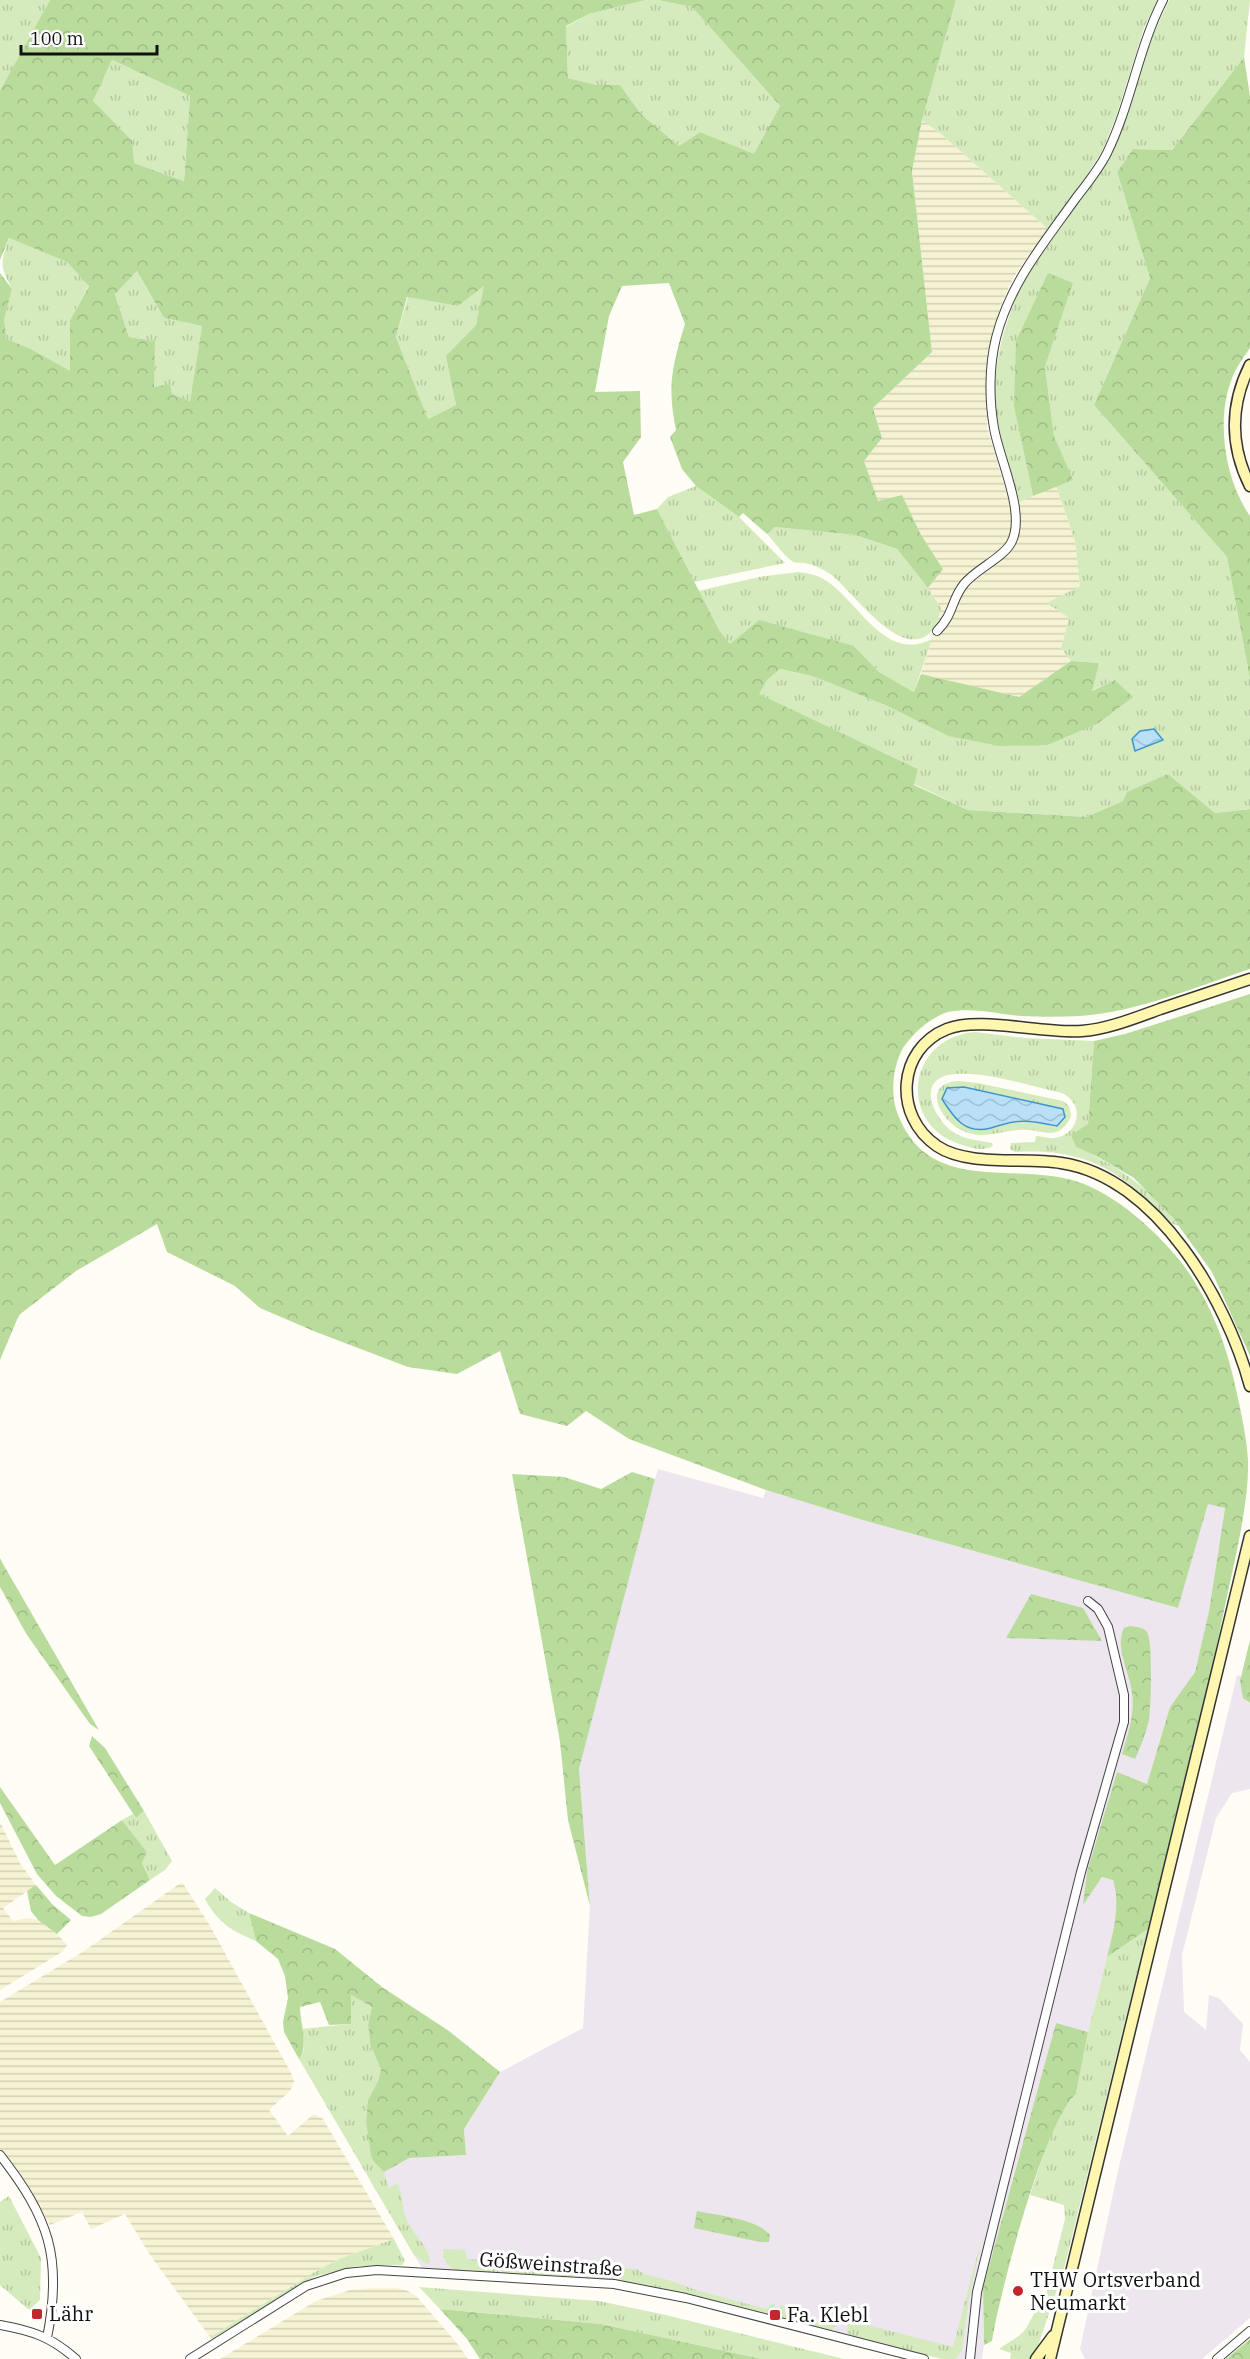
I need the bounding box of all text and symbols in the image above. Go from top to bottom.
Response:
scale bar [21,18,158,56]
text: 100 m [30,27,84,50]
street label: Gößweinstraße [479,2245,624,2282]
place label: THW Ortsverband Neumarkt [1030,2266,1201,2316]
marker: THW Ortsverband Neumarkt [1011,2284,1025,2298]
place label: Lähr [49,2300,93,2327]
place label: Fa. Klebl [787,2301,868,2328]
marker: Lähr [30,2307,44,2321]
marker: Fa. Klebl [768,2308,782,2322]

